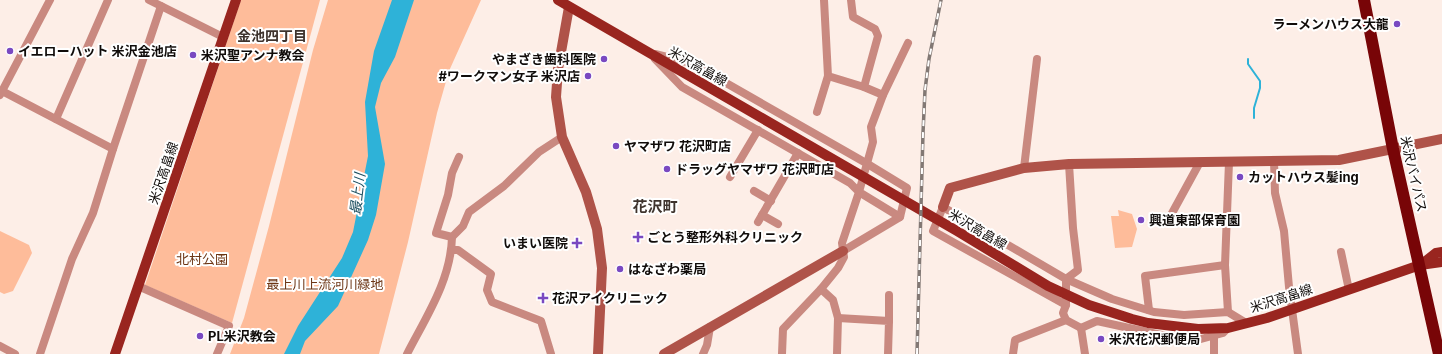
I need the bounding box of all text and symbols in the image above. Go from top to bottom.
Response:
place label: ラーメンハウス大龍 [1273,16,1389,32]
marker: ラーメンハウス大龍 [1392,19,1402,29]
district label: 金池四丁目 [237,27,307,44]
place label: イエローハット 米沢金池店 [18,43,177,59]
street label: 米沢高畠線 [666,43,730,89]
marker: イエローハット 米沢金池店 [5,46,15,56]
place label: 米沢聖アンナ教会 [201,47,304,63]
marker: 米沢聖アンナ教会 [188,50,198,60]
place label: やまざき歯科医院 [492,51,596,67]
marker: やまざき歯科医院 [599,54,609,64]
place label: #ワークマン女子 米沢店 [438,68,580,84]
marker: #ワークマン女子 米沢店 [583,71,593,81]
street label: 米沢バイパス [1397,134,1431,214]
place label: ヤマザワ 花沢町店 [624,138,731,154]
street label: 米沢高畠線 [145,140,181,206]
marker: ヤマザワ 花沢町店 [611,141,621,151]
place label: ドラッグヤマザワ 花沢町店 [675,161,834,177]
marker: ドラッグヤマザワ 花沢町店 [662,164,672,174]
place label: カットハウス髪ing [1248,169,1359,185]
water label: 最上川 [346,170,368,216]
marker: カットハウス髪ing [1235,172,1245,182]
district label: 花沢町 [632,197,678,216]
street label: 米沢高畠線 [946,205,1010,253]
place label: 興道東部保育園 [1149,212,1240,228]
marker: 興道東部保育園 [1136,215,1146,225]
place label: ごとう整形外科クリニック [647,229,803,245]
marker: ごとう整形外科クリニック [632,231,644,243]
place label: いまい医院 [503,235,568,251]
marker: いまい医院 [571,237,583,249]
park label: 北村公園 [176,251,228,267]
place label: はなざわ薬局 [628,261,706,277]
marker: はなざわ薬局 [615,264,625,274]
park label: 最上川上流河川緑地 [266,276,384,292]
street label: 米沢高畠線 [1248,280,1314,316]
place label: 花沢アイクリニック [552,290,668,306]
marker: 花沢アイクリニック [537,292,549,304]
place label: PL米沢教会 [208,328,276,344]
marker: PL米沢教会 [195,331,205,341]
place label: 米沢花沢郵便局 [1109,331,1200,347]
marker: 米沢花沢郵便局 [1096,334,1106,344]

